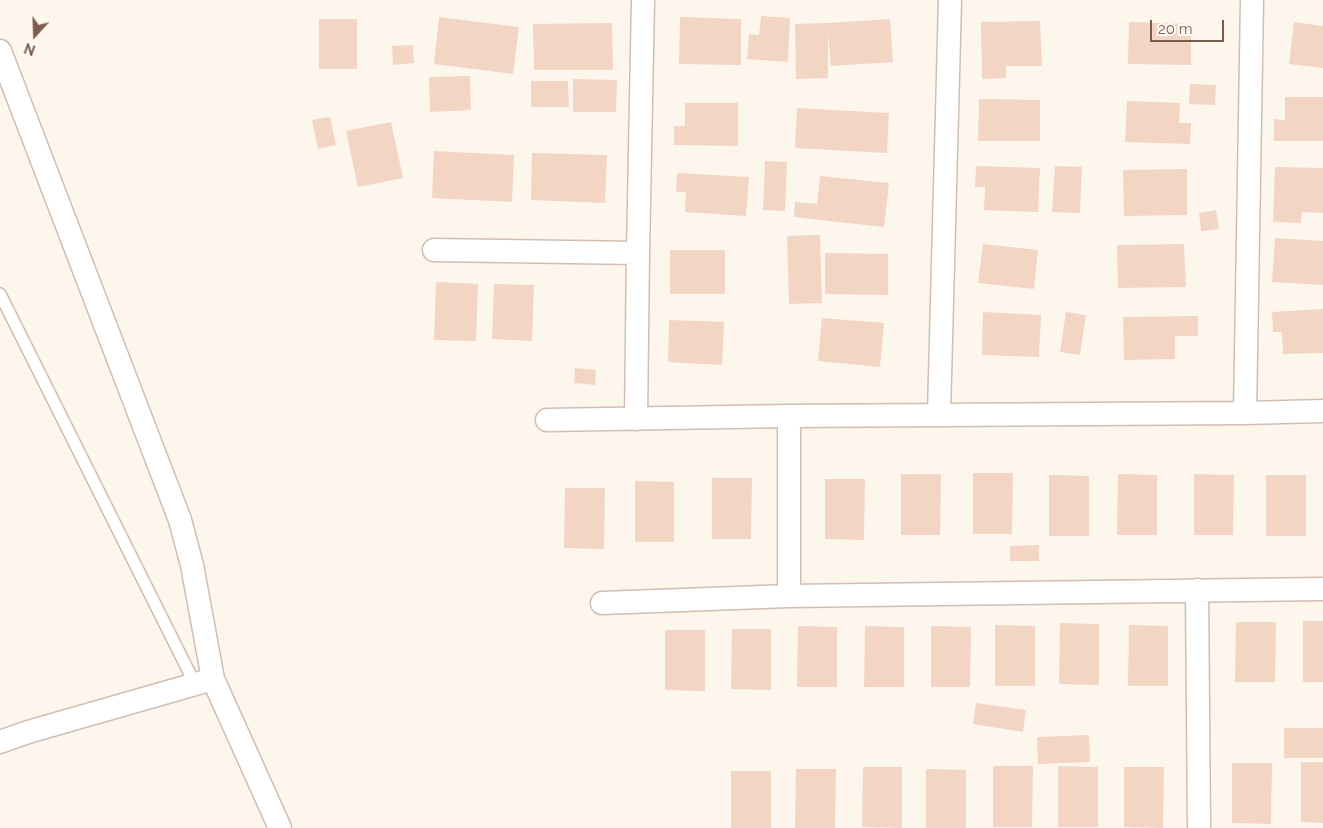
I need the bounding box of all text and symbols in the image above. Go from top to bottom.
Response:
north arrow [10,10,60,60]
scale bar [1153,10,1227,42]
text: 20 m [1158,20,1193,38]
text: N [22,40,38,58]

